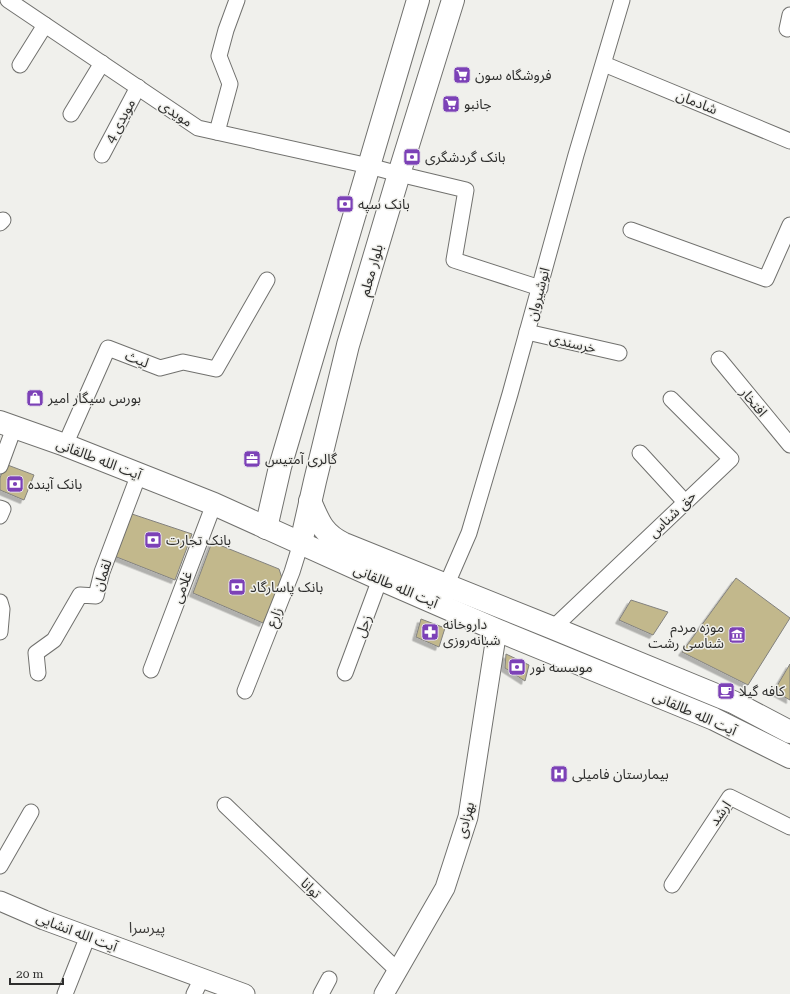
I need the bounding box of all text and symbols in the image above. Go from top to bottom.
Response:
supermarket icon: فروشگاه سون [452,65,472,85]
place label: فروشگاه سون [475,67,552,84]
street label: شادمان [674,87,720,118]
supermarket icon: جانبو [441,94,461,114]
street label: مویدی 4 [102,96,139,146]
street label: مویدی [156,96,195,131]
place label: جانبو [464,96,492,113]
bank icon: بانک گردشگری [402,147,422,167]
place label: بانک گردشگری [425,149,506,166]
bank icon: بانک سپه [335,194,355,214]
place label: بانک سپه [358,196,410,214]
street label: بلوار معلم [356,242,389,299]
street label: انوشیروان [523,266,554,323]
street label: خرسندی [548,330,598,357]
street label: لیث [123,347,151,371]
street label: افتخار [736,383,771,420]
shop icon: بورس سیگار امیر [25,388,45,408]
place label: بورس سیگار امیر [47,390,141,407]
street label: آیت الله طالقانی [54,435,145,484]
office icon: گالری آمتیس [242,449,262,469]
place label: گالری آمتیس [265,451,337,468]
bank icon: بانک آینده [5,474,25,494]
place label: بانک آینده [28,476,82,492]
street label: حق شناس [645,487,700,542]
bank icon: بانک تجارت [143,530,163,550]
place label: بانک تجارت [166,532,231,549]
street label: لقمان [89,557,116,593]
street label: آیت الله طالقانی [351,561,441,612]
street label: غلامی [169,569,196,606]
bank icon: بانک پاسارگاد [227,577,247,597]
place label: بانک پاسارگاد [250,579,323,597]
street label: زارع [263,605,288,631]
street label: زحل [352,612,375,640]
place label: داروخانه شبانه‌روزی [443,616,501,649]
place label: موزه مردم شناسی رشت [648,619,724,652]
pharmacy icon: داروخانه شبانه‌روزی [420,622,440,642]
museum icon: موزه مردم شناسی رشت [727,625,747,645]
bank icon: موسسه نور [507,657,527,677]
place label: موسسه نور [529,659,593,676]
cafe icon: کافه گیلا [716,681,736,701]
place label: کافه گیلا [739,683,785,699]
street label: آیت الله طالقانی [650,687,740,740]
hospital icon: بیمارستان فامیلی [549,764,569,784]
place label: بیمارستان فامیلی [572,766,669,783]
street label: ارشد [706,798,735,829]
street label: بهزادی [453,800,478,840]
street label: توانا [297,875,324,902]
street label: آیت الله انشایی [34,909,121,956]
district label: پیرسرا [129,919,165,938]
scale bar [10,960,63,986]
text: 20 m [16,967,43,981]

